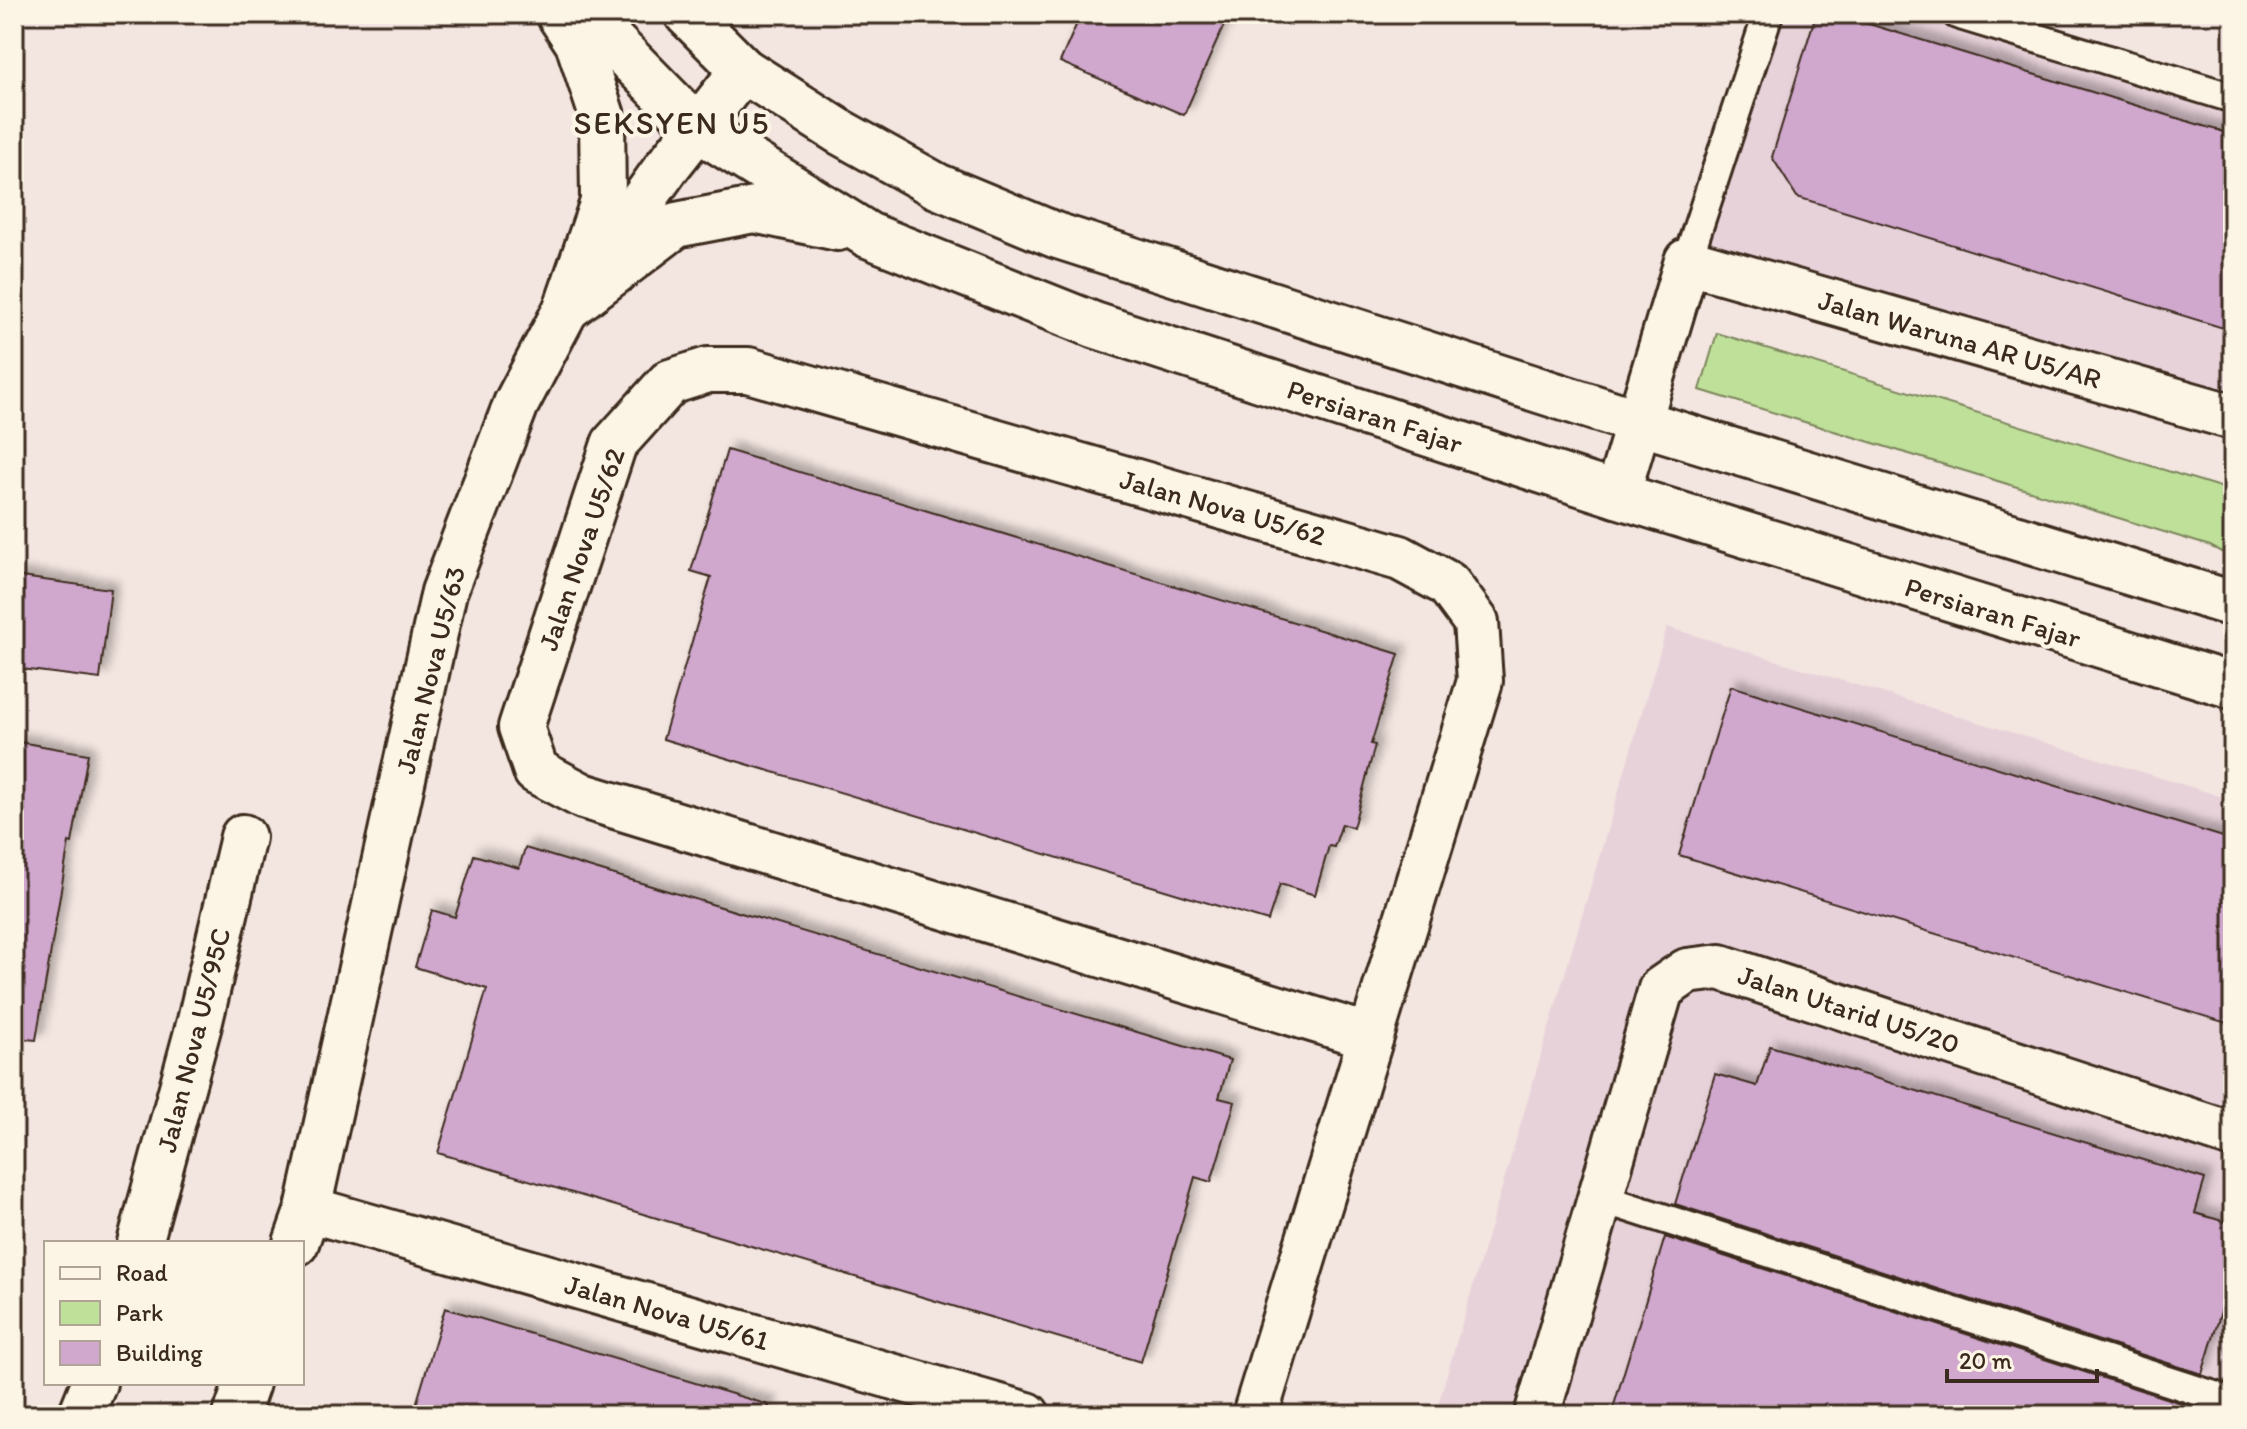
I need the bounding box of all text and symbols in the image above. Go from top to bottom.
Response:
district label: SEKSYEN U5 [574,104,770,142]
street label: Jalan Waruna AR U5/AR [1815,282,2105,396]
street label: Persiaran Fajar [1283,372,1467,460]
street label: Jalan Nova U5/62 [530,443,632,655]
street label: Jalan Nova U5/62 [1116,461,1330,553]
street label: Jalan Nova U5/63 [388,563,472,777]
street label: Persiaran Fajar [1901,569,2085,655]
street label: Jalan Nova U5/95C [149,924,237,1156]
street label: Jalan Utarid U5/20 [1734,957,1964,1061]
legend [44,1241,304,1385]
text: Road [116,1258,168,1287]
street label: Jalan Nova U5/61 [561,1267,773,1357]
text: Park [116,1298,163,1327]
scale bar [1947,1333,2097,1383]
text: Building [116,1338,203,1367]
text: 20 m [1959,1346,2012,1375]

